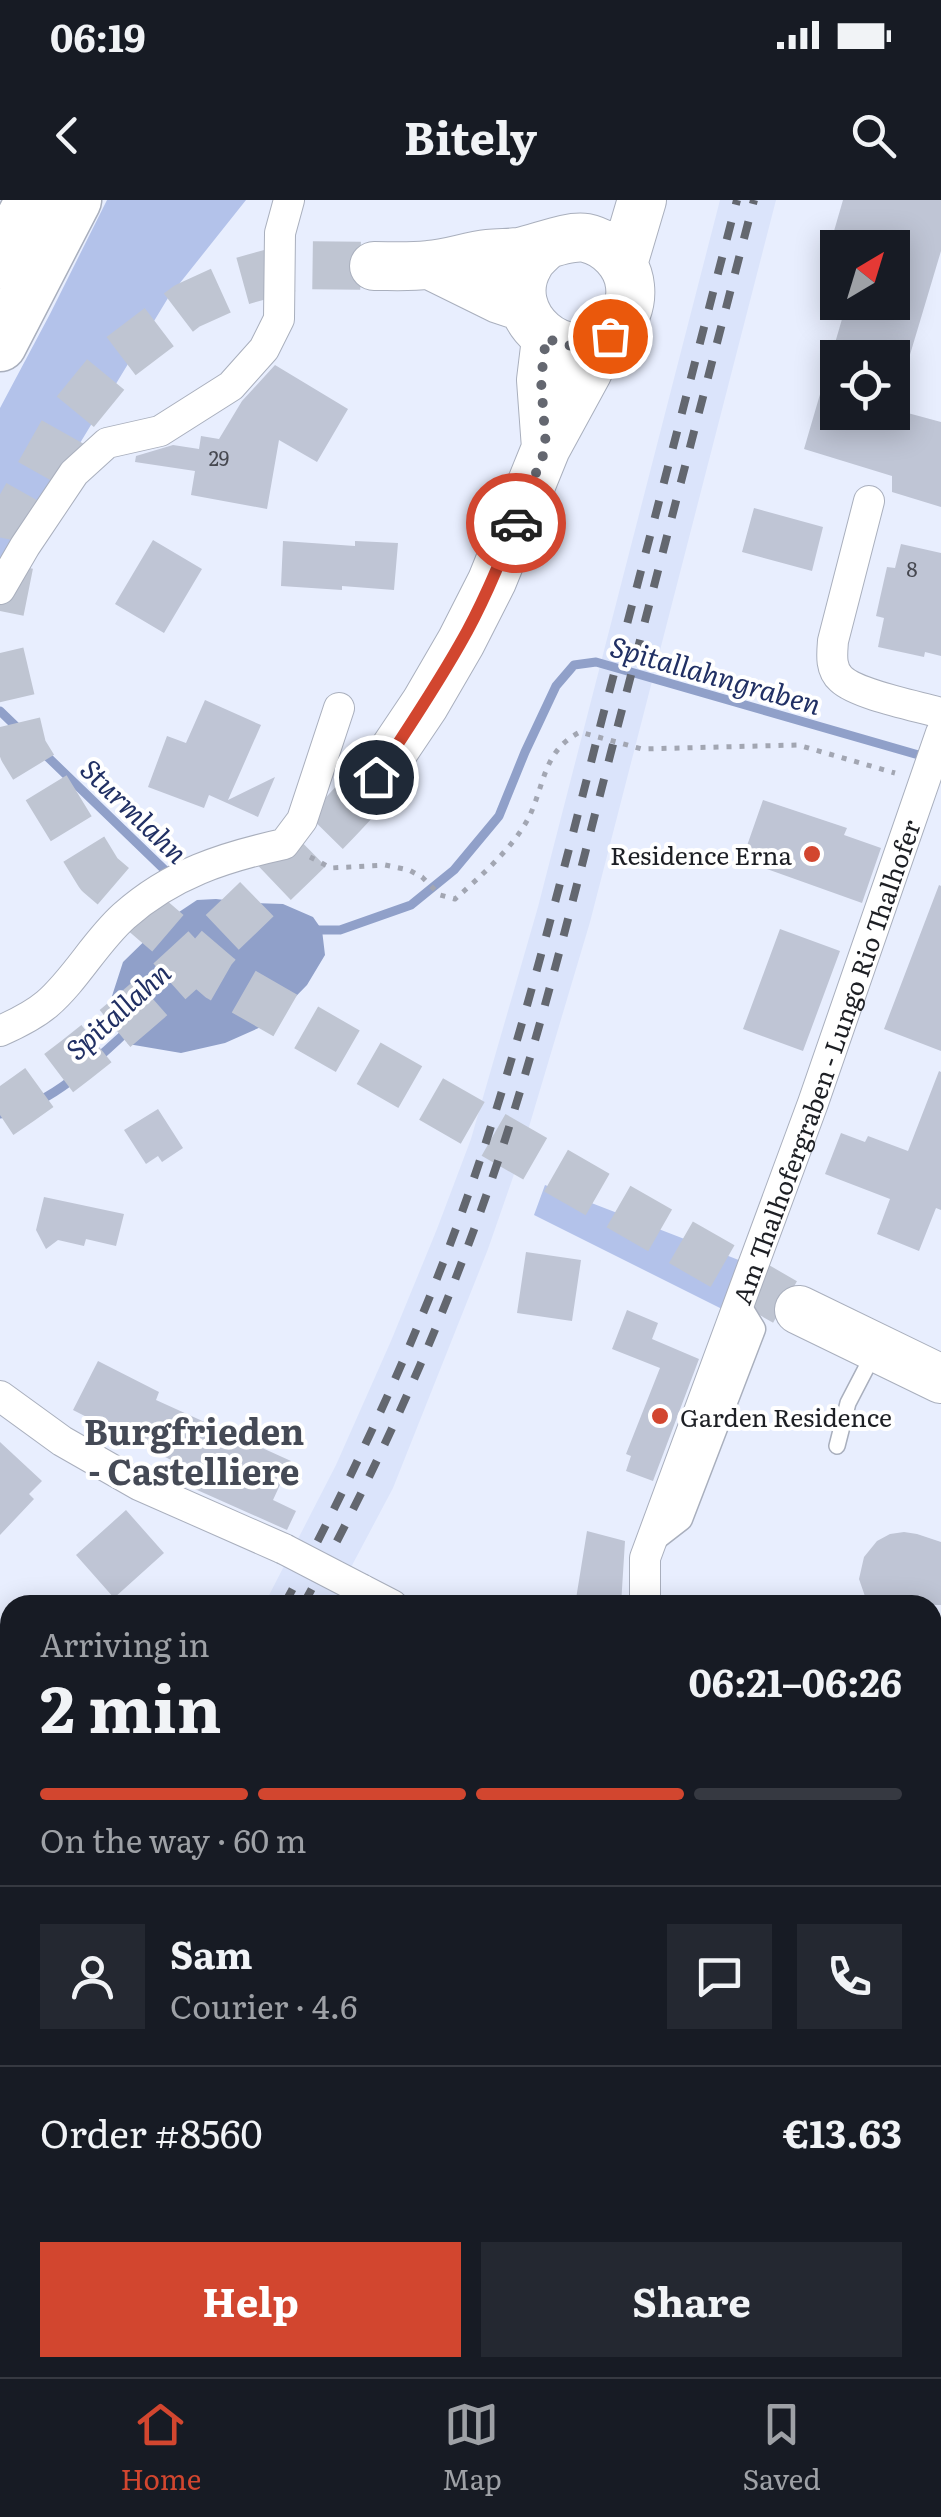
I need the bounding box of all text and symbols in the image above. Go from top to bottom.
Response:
text: 06:19 [50,7,146,64]
text: Bitely [404,102,537,169]
icon: back [40,108,95,163]
icon: search [846,108,901,163]
north arrow [820,230,910,320]
map controls [820,230,910,430]
pin [568,294,653,379]
icon: bag [583,309,638,364]
button: locate [820,340,910,430]
house number: 29 [209,442,229,472]
courier [466,473,566,573]
icon: car [489,496,544,551]
house number: 8 [906,553,918,583]
water label: Spitallahngraben [606,624,826,724]
pin [334,735,419,820]
water label: Sturmlahn [72,748,198,872]
icon: home [349,750,404,805]
street label: Am Thalhofergraben - Lungo Rio Thalhofer [722,814,928,1309]
place label: Residence Erna [610,836,793,873]
marker: Residence Erna [801,843,823,865]
water label: Spitallahn [55,951,179,1069]
place label: Garden Residence [680,1398,892,1435]
district label: Burgfrieden - Castelliere [84,1404,304,1496]
marker: Garden Residence [649,1405,671,1427]
text: Arriving in [40,1619,210,1667]
text: 06:21–06:26 [688,1652,902,1709]
text: 2 min [40,1656,222,1753]
text: On the way · 60 m [40,1815,307,1863]
button: person [40,1924,145,2029]
text: Sam [170,1924,253,1981]
button: chat [667,1924,772,2029]
button: phone [797,1924,902,2029]
text: Courier · 4.6 [170,1981,357,2029]
text: Order #8560 [40,2103,263,2160]
text: €13.63 [783,2103,902,2160]
button: Help [40,2242,461,2357]
button: Share [481,2242,902,2357]
tab: Home [120,2397,201,2499]
tab: Map [442,2397,502,2499]
tab: Saved [743,2397,821,2499]

